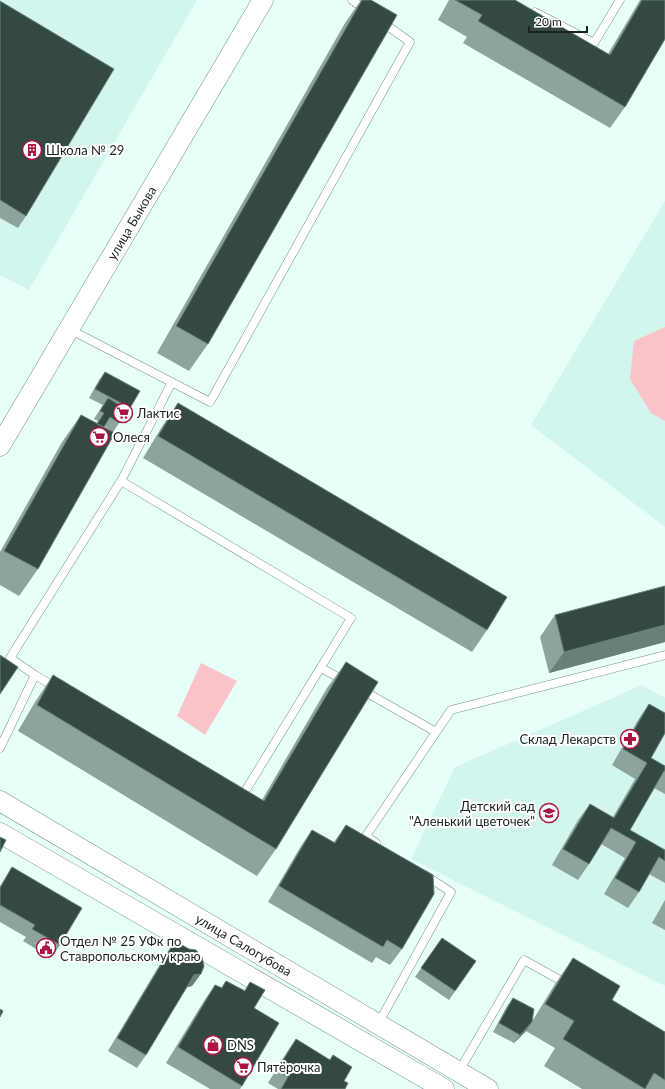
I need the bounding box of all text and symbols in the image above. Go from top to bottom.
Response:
scale bar [529,8,587,34]
text: 20 m [535,14,562,29]
building icon: Школа № 29 [21,139,43,161]
place label: Школа № 29 [46,142,124,158]
street label: улица Быкова [104,183,160,263]
supermarket icon: Лактис [112,402,134,424]
place label: Лактис [136,405,180,421]
supermarket icon: Олеся [88,426,110,448]
place label: Олеся [113,429,150,445]
pharmacy icon: Склад Лекарств [619,728,641,750]
place label: Склад Лекарств [519,731,616,747]
place label: Детский сад "Аленький цветочек" [409,798,535,829]
school or university icon: Детский сад "Аленький цветочек" [538,802,560,824]
street label: улица Салогубова [193,910,295,979]
place label: Отдел № 25 УФк по Ставропольскому краю [60,933,201,964]
public building icon: Отдел № 25 УФк по Ставропольскому краю [35,937,57,959]
shop icon: DNS [202,1034,224,1056]
place label: DNS [227,1037,254,1053]
supermarket icon: Пятёрочка [232,1056,254,1078]
place label: Пятёрочка [257,1059,321,1075]

